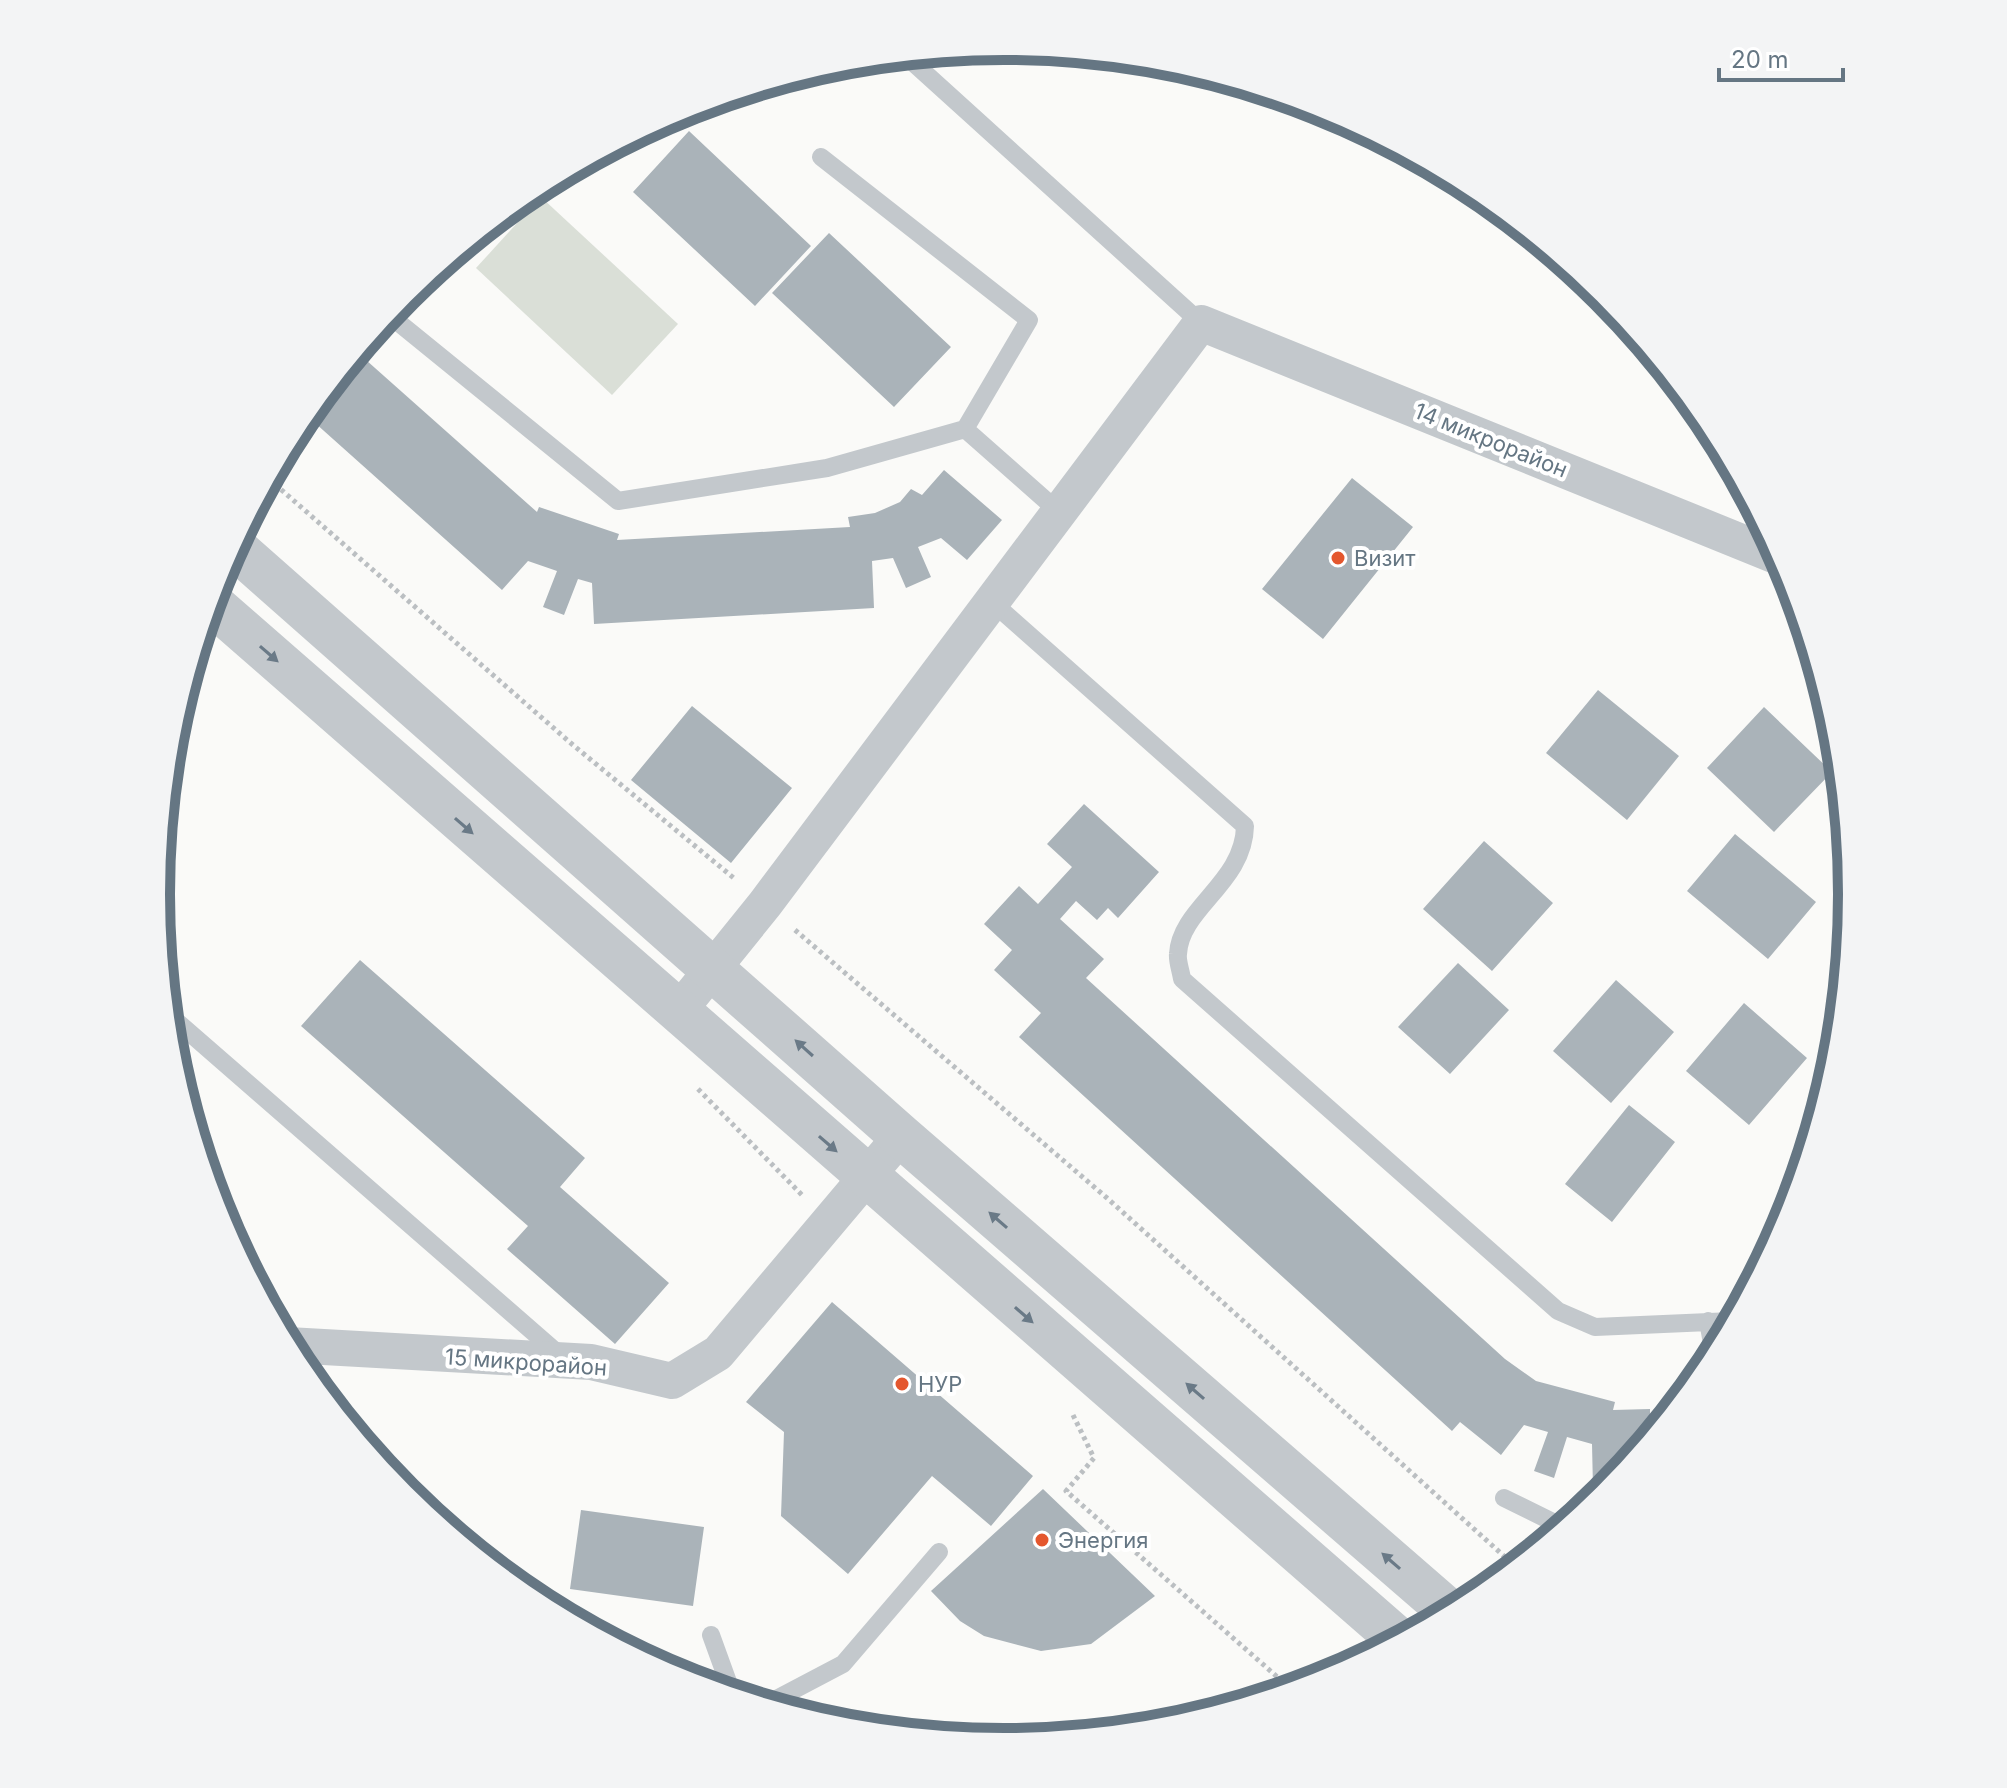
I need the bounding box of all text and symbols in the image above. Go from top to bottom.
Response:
scale bar [1719,32,1843,82]
text: 20 m [1731,45,1789,74]
street label: 14 микрорайон [1410,397,1572,483]
place label: Визит [1354,545,1416,571]
marker: Визит [1329,549,1347,567]
one-way arrow [258,645,278,662]
one-way arrow [454,816,473,834]
one-way arrow [794,1040,813,1058]
one-way arrow [818,1135,838,1153]
one-way arrow [989,1212,1009,1229]
one-way arrow [1014,1306,1034,1323]
street label: 15 микрорайон [444,1343,608,1381]
place label: НУР [918,1371,962,1397]
marker: НУР [893,1375,911,1393]
one-way arrow [1185,1383,1205,1400]
place label: Энергия [1058,1527,1149,1553]
marker: Энергия [1033,1531,1051,1549]
one-way arrow [1382,1553,1402,1570]

